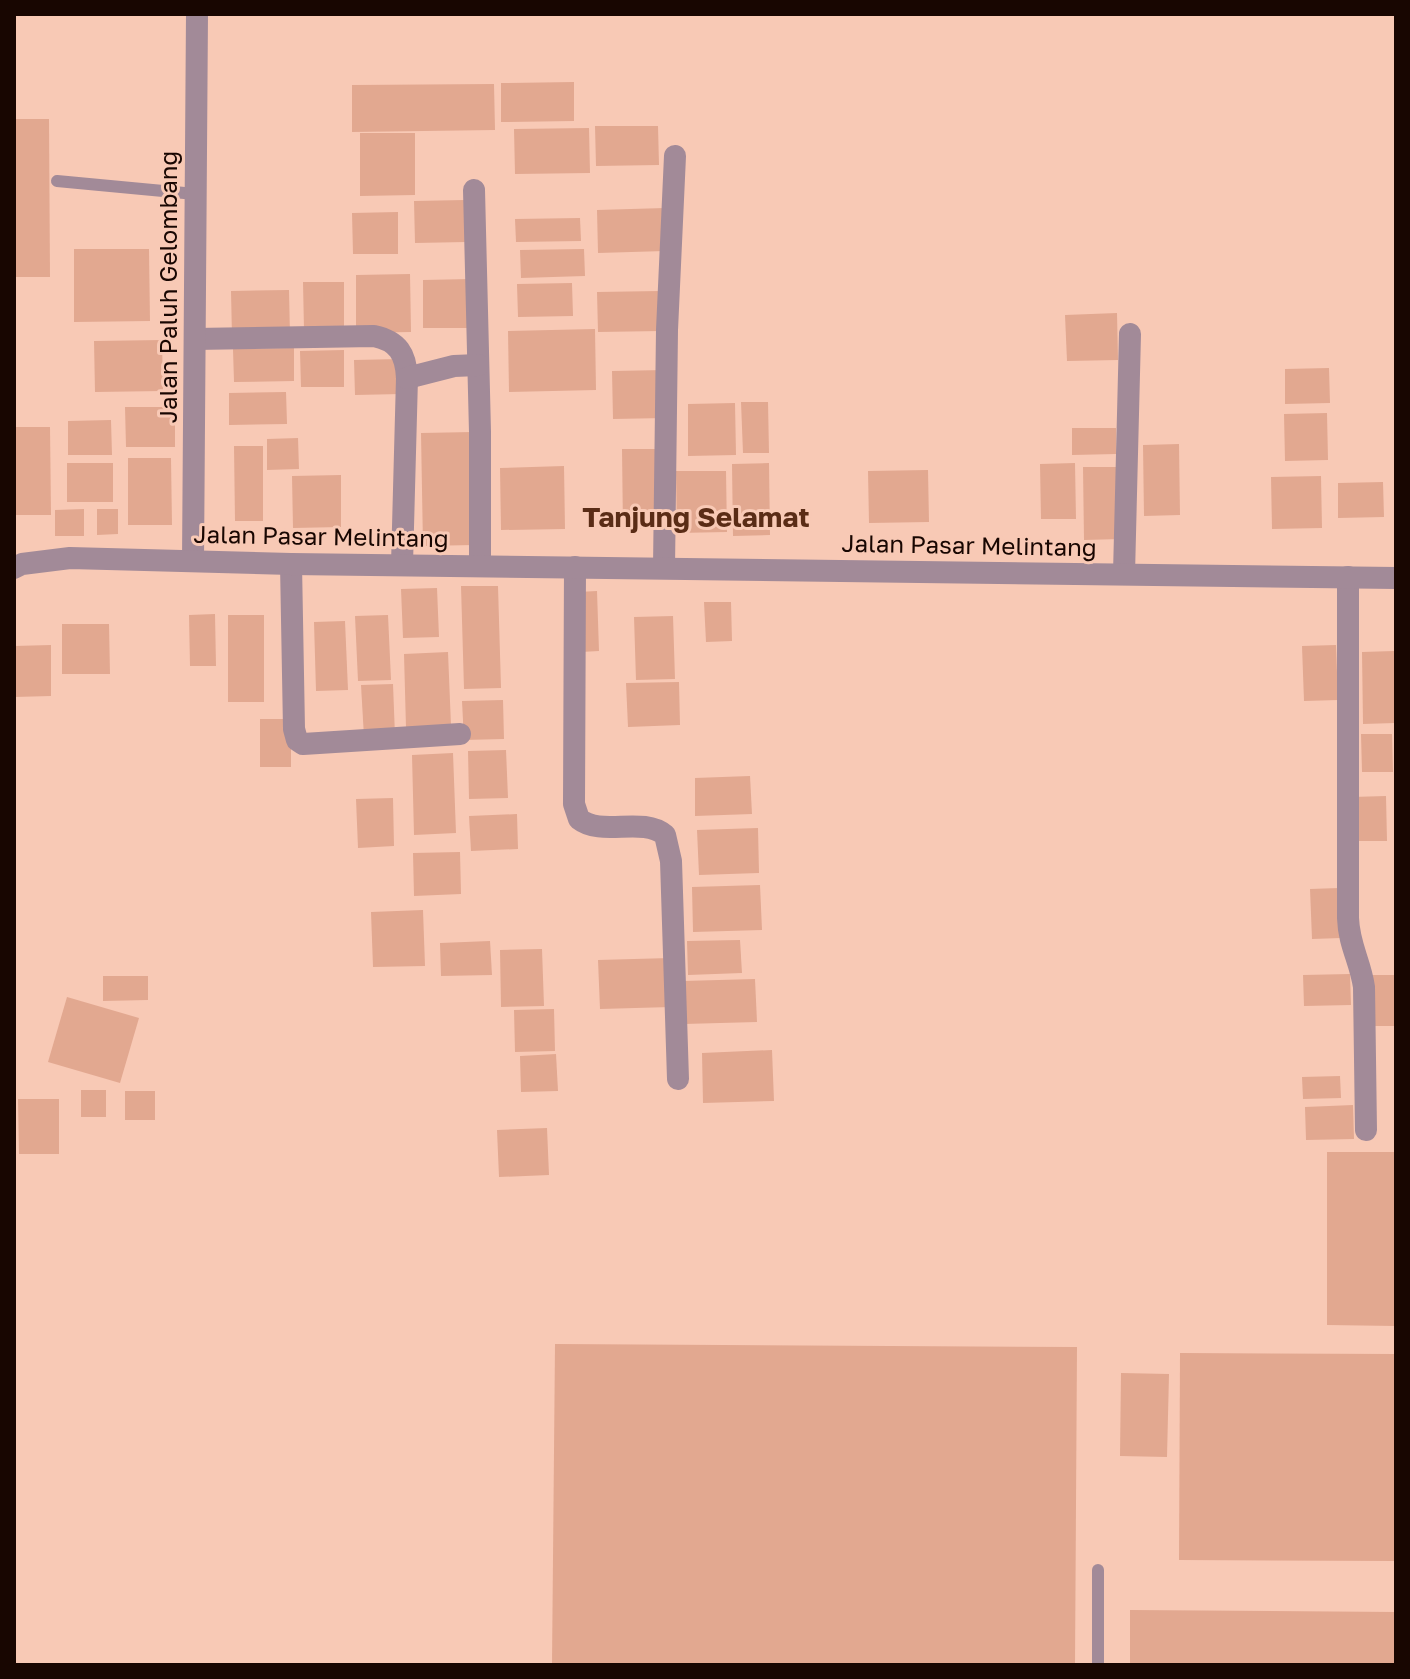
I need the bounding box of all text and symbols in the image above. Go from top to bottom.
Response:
street label: Jalan Paluh Gelombang [153,151,182,423]
district label: Tanjung Selamat [582,500,810,533]
street label: Jalan Pasar Melintang [193,519,449,552]
street label: Jalan Pasar Melintang [841,528,1097,561]

